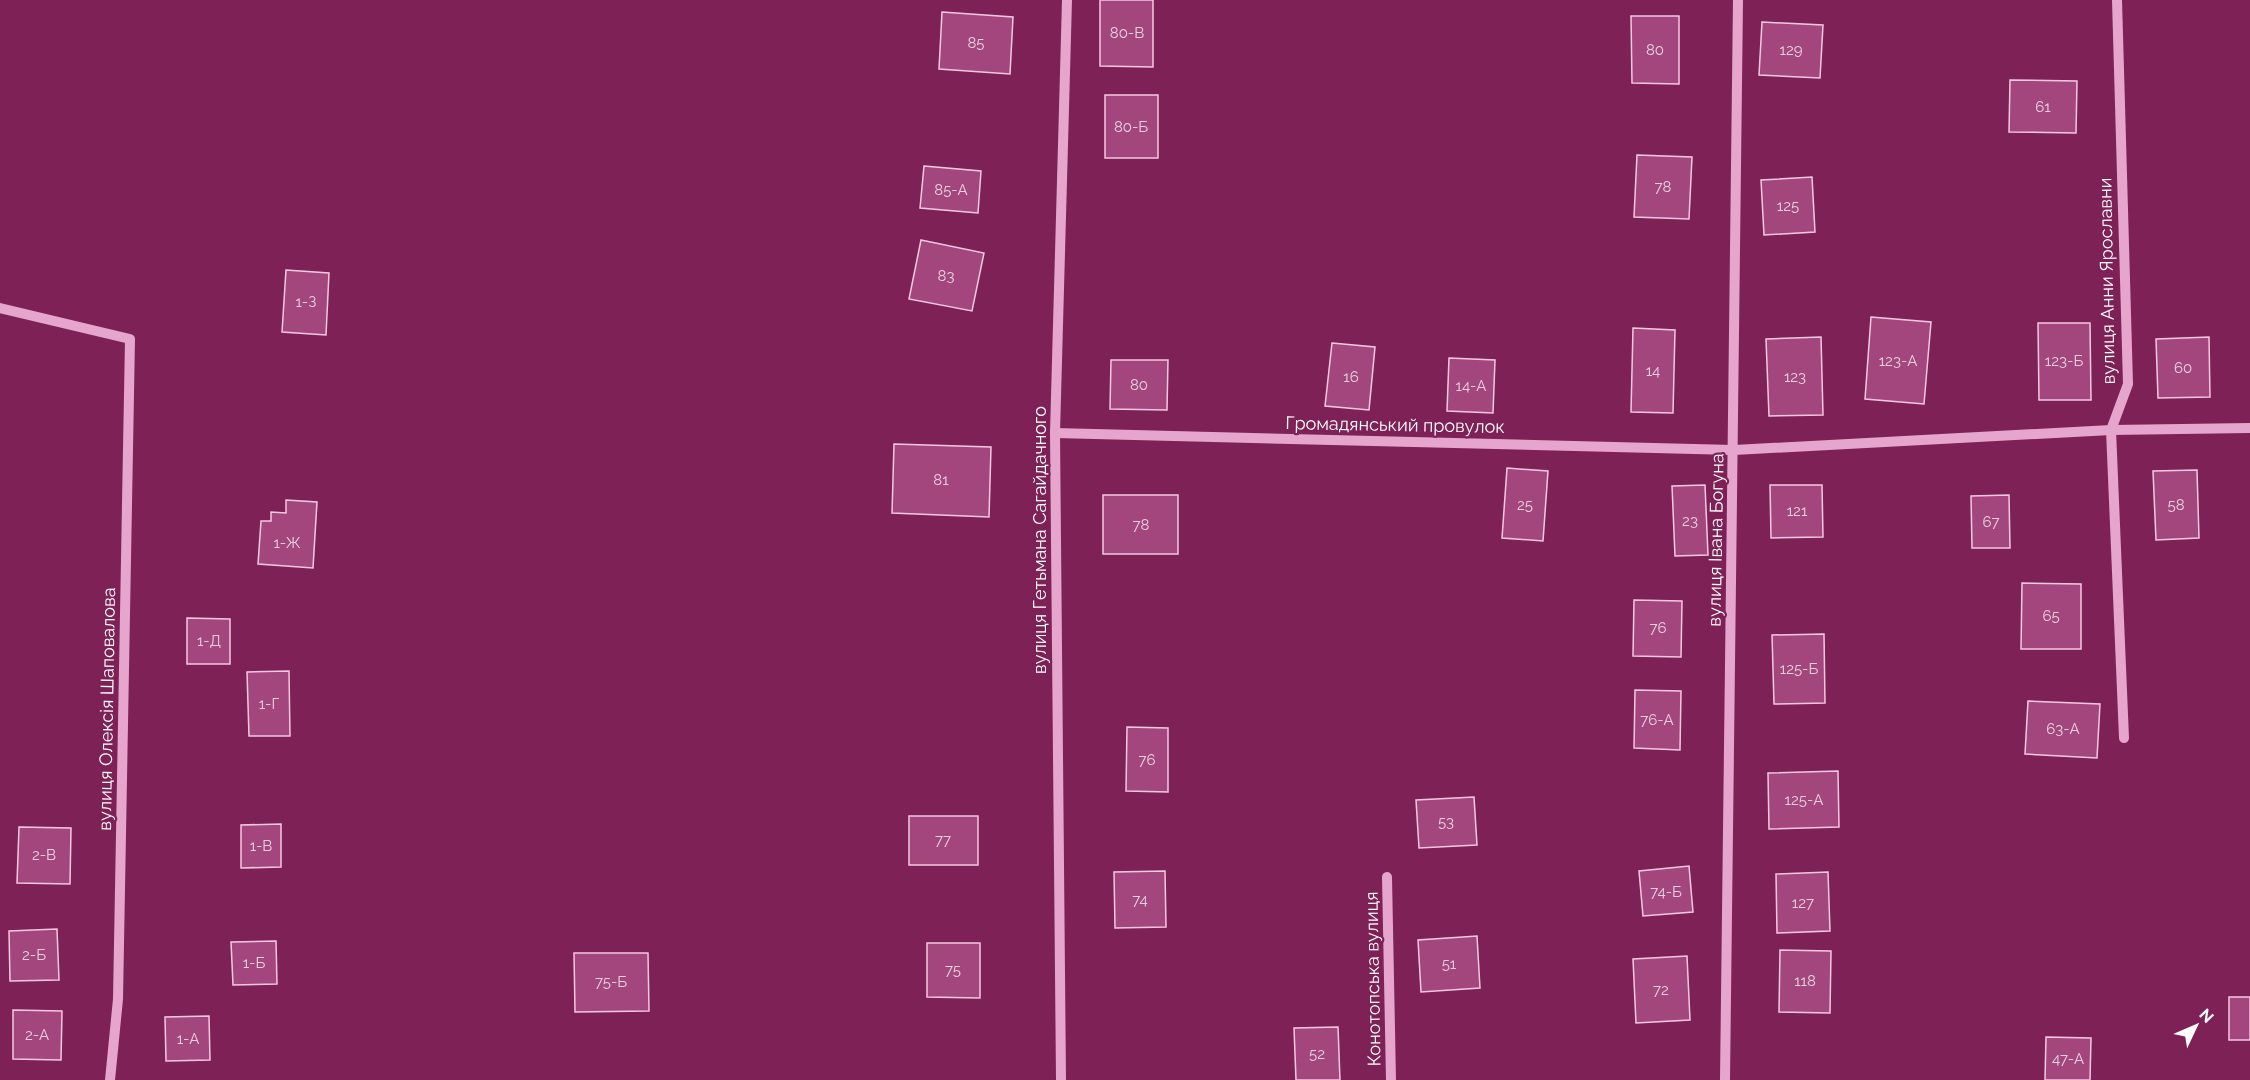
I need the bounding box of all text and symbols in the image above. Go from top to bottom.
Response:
house number: 80-В [1110,24,1144,42]
house number: 85 [967,34,985,52]
house number: 80 [1646,41,1664,59]
house number: 129 [1779,41,1803,59]
house number: 61 [2035,98,2051,116]
house number: 80-Б [1114,118,1148,136]
house number: 78 [1655,178,1672,196]
street label: вулиця Анни Ярославни [2094,178,2119,384]
house number: 85-А [934,181,968,199]
house number: 125 [1777,197,1799,215]
house number: 83 [938,267,954,285]
house number: 1-З [296,293,316,311]
house number: 123-А [1879,352,1917,370]
house number: 123-Б [2045,352,2083,370]
house number: 60 [2174,359,2192,377]
house number: 14 [1646,362,1660,380]
house number: 16 [1343,368,1359,386]
house number: 123 [1784,368,1806,386]
house number: 80 [1130,376,1148,394]
house number: 14-А [1456,377,1486,395]
street label: вулиця Гетьмана Сагайдачного [1029,406,1050,674]
street label: Громадянський провулок [1285,412,1505,437]
street label: вулиця Івана Богуна [1703,453,1728,627]
house number: 81 [933,471,949,489]
house number: 25 [1517,496,1533,514]
house number: 58 [2167,496,2185,514]
house number: 121 [1787,502,1808,520]
house number: 23 [1682,512,1698,530]
house number: 67 [1982,513,2000,531]
house number: 78 [1133,516,1150,534]
house number: 1-Ж [273,534,301,552]
street label: вулиця Олексія Шаповалова [94,587,119,831]
house number: 65 [2042,607,2060,625]
house number: 76 [1649,619,1667,637]
house number: 1-Д [197,632,221,650]
house number: 125-Б [1780,660,1818,678]
house number: 1-Г [259,695,279,713]
house number: 76-А [1640,711,1674,729]
house number: 63-А [2046,720,2080,738]
house number: 76 [1138,751,1156,769]
house number: 125-А [1785,791,1823,809]
house number: 53 [1438,813,1454,831]
house number: 77 [935,831,951,849]
house number: 1-В [250,837,272,855]
house number: 2-В [32,846,56,864]
house number: 74-Б [1650,883,1682,901]
house number: 74 [1132,891,1148,909]
street label: Конотопська вулиця [1360,891,1385,1067]
house number: 127 [1792,894,1814,912]
house number: 2-Б [22,946,46,964]
house number: 1-Б [243,954,265,972]
house number: 51 [1442,955,1457,973]
house number: 75 [945,961,961,979]
house number: 118 [1794,972,1816,990]
house number: 75-Б [595,973,627,991]
house number: 72 [1653,981,1669,999]
north arrow [2166,996,2226,1056]
text: N [2195,1005,2218,1027]
house number: 2-А [25,1026,49,1044]
house number: 1-А [177,1030,199,1048]
house number: 52 [1309,1045,1325,1063]
house number: 47-А [2052,1050,2084,1068]

